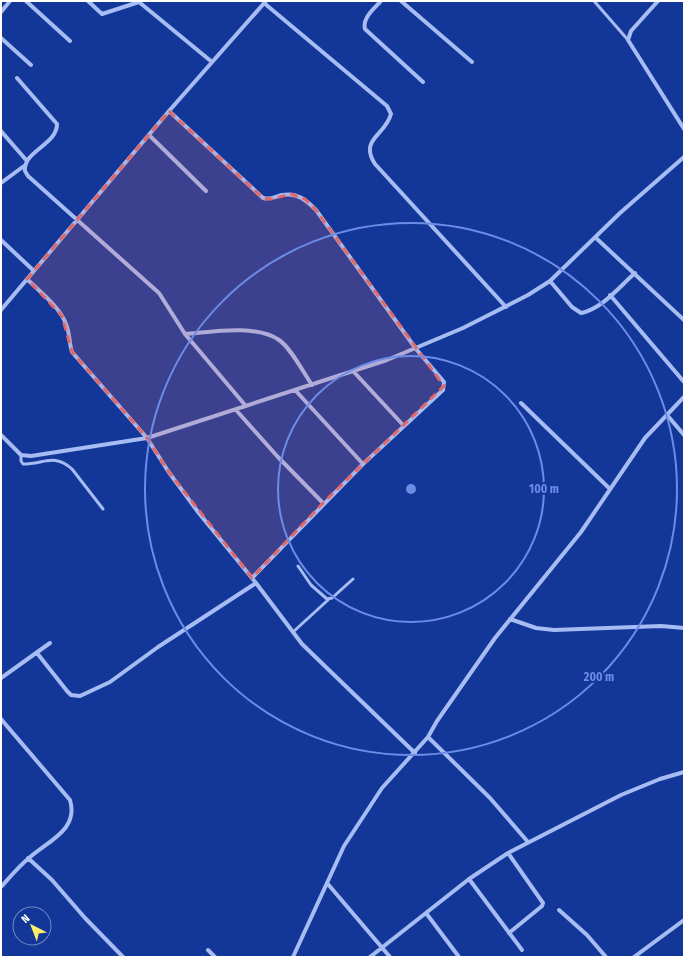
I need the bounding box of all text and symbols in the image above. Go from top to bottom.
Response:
centre of rings [404,482,418,496]
text: 100 m [529,482,559,496]
text: 200 m [583,670,614,684]
north arrow [12,906,52,946]
text: N [19,912,32,926]

